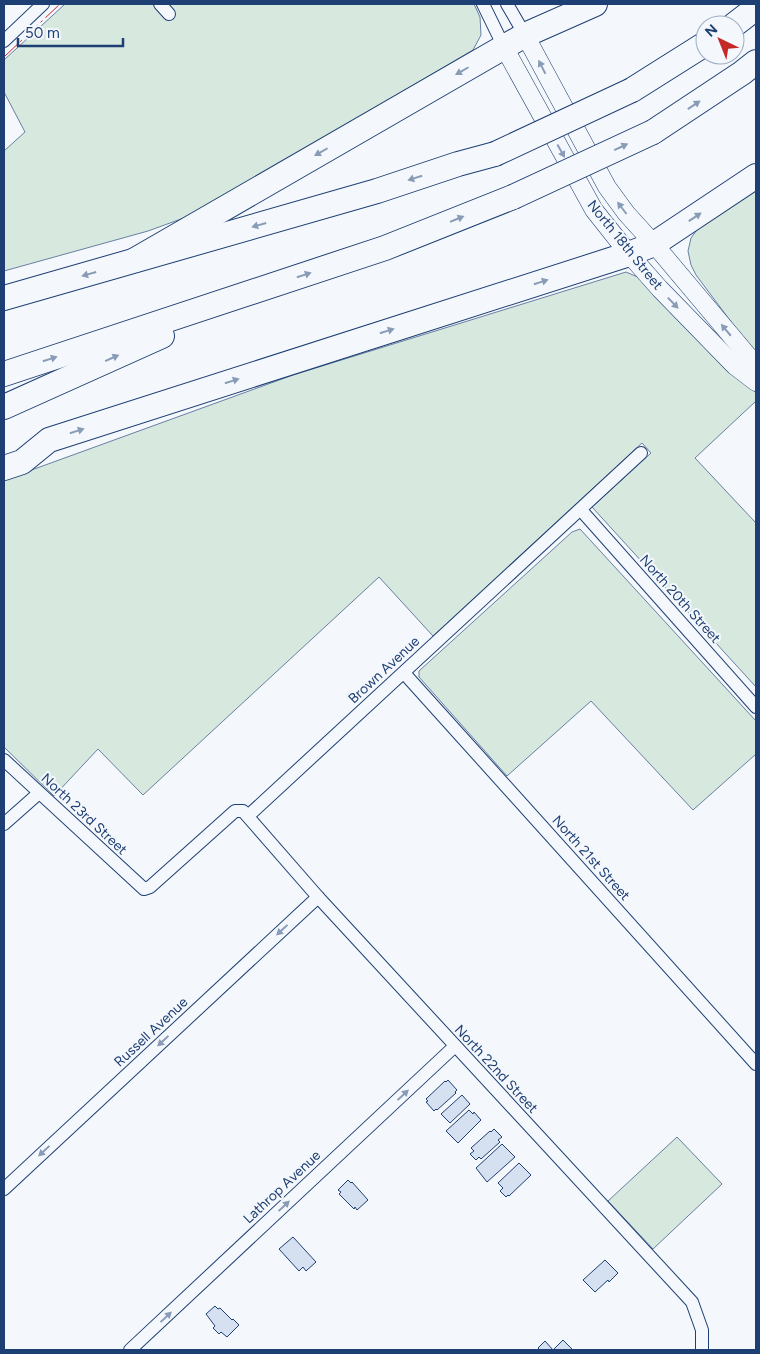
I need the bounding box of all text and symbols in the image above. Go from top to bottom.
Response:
scale bar [18,15,122,47]
north arrow [695,15,745,65]
text: N [702,21,721,41]
text: 50 m [25,24,60,42]
one-way arrow [538,59,546,74]
one-way arrow [454,67,469,75]
one-way arrow [687,100,701,110]
one-way arrow [614,143,628,151]
one-way arrow [557,144,565,158]
one-way arrow [314,148,327,157]
one-way arrow [407,175,422,182]
street label: North 18th Street [584,197,666,293]
one-way arrow [617,201,627,215]
one-way arrow [688,212,701,222]
one-way arrow [449,215,464,223]
one-way arrow [251,221,266,229]
one-way arrow [81,270,96,278]
one-way arrow [297,271,312,279]
one-way arrow [534,278,549,285]
one-way arrow [667,297,679,309]
one-way arrow [720,324,732,336]
one-way arrow [379,327,394,335]
one-way arrow [105,354,119,362]
one-way arrow [43,355,58,363]
one-way arrow [225,377,240,385]
one-way arrow [70,427,85,434]
street label: North 20th Street [636,551,724,647]
street label: Brown Avenue [345,633,423,707]
street label: North 23rd Street [38,770,130,858]
street label: North 21st Street [548,812,634,904]
one-way arrow [276,925,289,936]
street label: Russell Avenue [111,993,192,1070]
street label: North 22nd Street [451,1021,541,1117]
one-way arrow [158,1035,170,1047]
one-way arrow [396,1089,408,1101]
one-way arrow [38,1145,50,1157]
street label: Lathrop Avenue [240,1147,324,1227]
one-way arrow [278,1200,290,1212]
one-way arrow [159,1311,171,1323]

